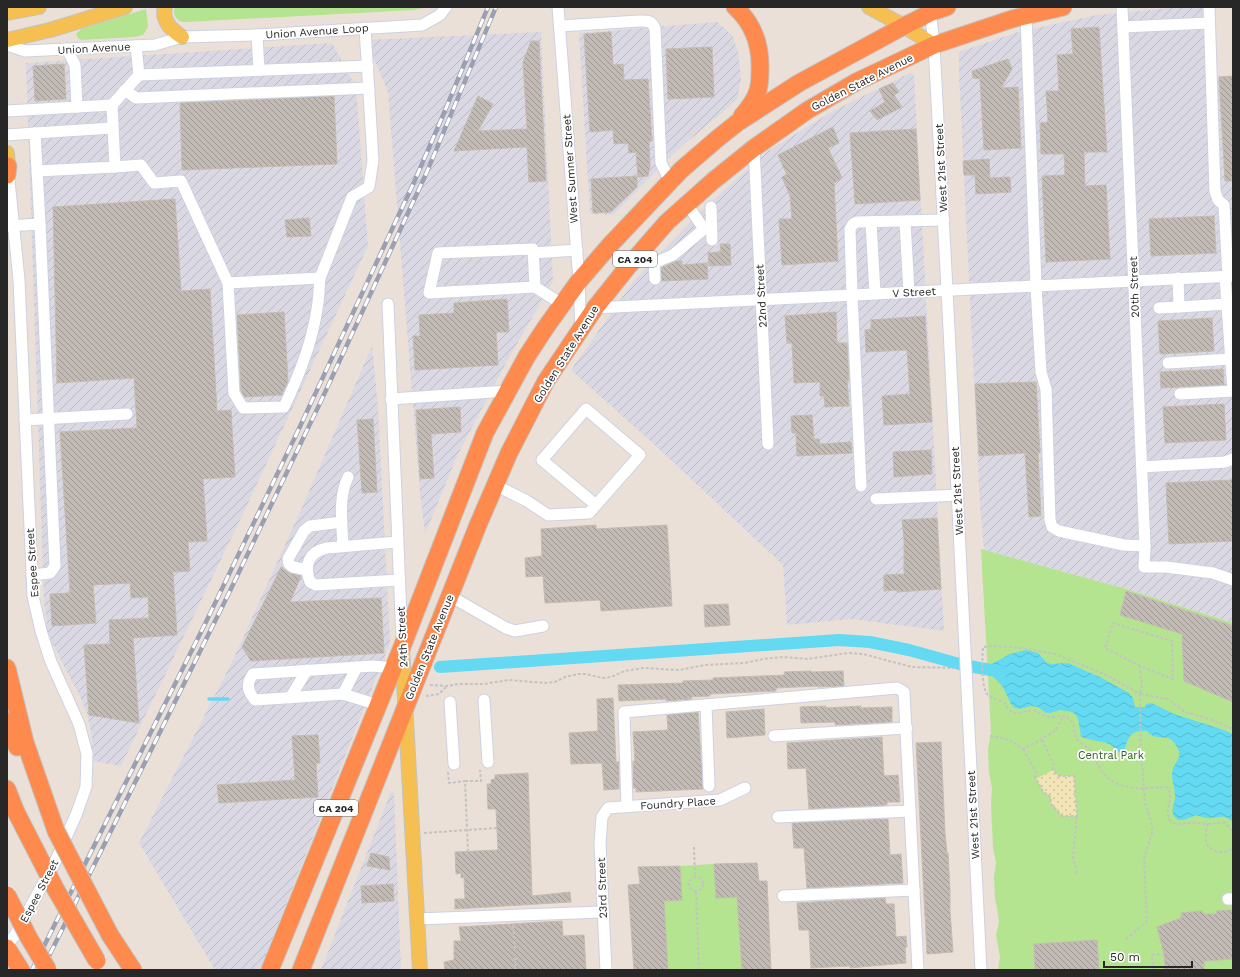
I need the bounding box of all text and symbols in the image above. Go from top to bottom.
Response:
street label: Union Avenue Loop [265,21,369,42]
street label: Union Avenue [57,40,131,57]
street label: Golden State Avenue [809,51,915,114]
street label: West Sumner Street [560,114,581,224]
street label: West 21st Street [933,123,950,213]
road number: CA 204 [613,251,657,267]
street label: 20th Street [1127,256,1142,318]
street label: 22nd Street [753,264,770,328]
street label: V Street [892,285,937,300]
street label: Golden State Avenue [531,303,602,405]
street label: West 21st Street [949,446,966,536]
street label: Espee Street [24,528,41,598]
street label: Golden State Avenue [402,593,457,702]
street label: 24th Street [394,606,411,668]
park label: Central Park [1078,749,1144,762]
street label: West 21st Street [965,770,982,860]
street label: Foundry Place [640,794,716,813]
road number: CA 204 [314,800,358,816]
street label: Espee Street [17,857,62,925]
street label: 23rd Street [595,857,610,919]
scale bar [1104,943,1192,969]
text: 50 m [1110,950,1140,964]

